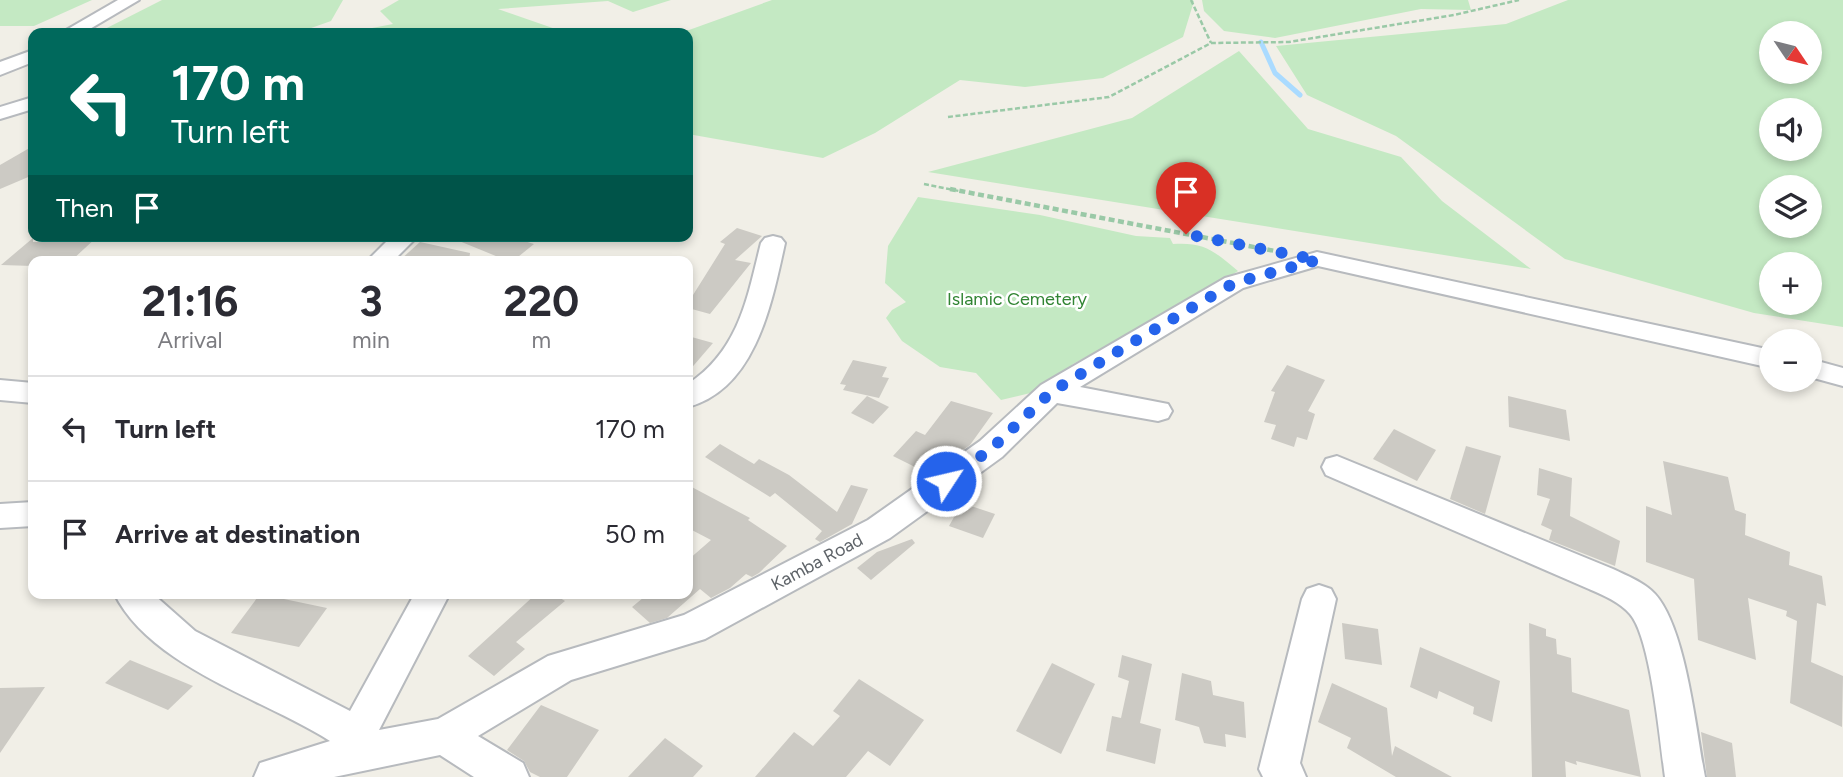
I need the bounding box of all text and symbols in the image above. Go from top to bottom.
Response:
north arrow [1759,21,1822,84]
map controls [1759,21,1822,392]
text: 170 m [171,53,305,112]
icon: left [56,56,147,147]
button: sound [1759,98,1822,161]
text: Turn left [171,113,290,151]
pin [1156,162,1216,234]
icon: arrive [1167,173,1205,211]
button: layers [1759,175,1822,238]
icon: arrive [128,189,166,227]
text: Then [56,192,114,224]
button: + [1759,252,1822,315]
text: 21:16 [142,276,238,327]
text: 3 [359,276,383,327]
text: 220 [503,276,579,327]
park label: Islamic Cemetery [947,288,1088,310]
text: Arrival [158,326,223,354]
text: min [352,326,390,354]
text: m [532,326,551,354]
button: − [1759,329,1822,392]
icon: left [56,410,94,448]
text: Turn left [115,413,216,445]
text: 170 m [595,413,665,445]
position arrow [909,444,983,518]
icon: arrive [56,515,94,553]
text: Arrive at destination [115,518,360,550]
text: 50 m [605,518,665,550]
street label: Kamba Road [767,529,867,595]

